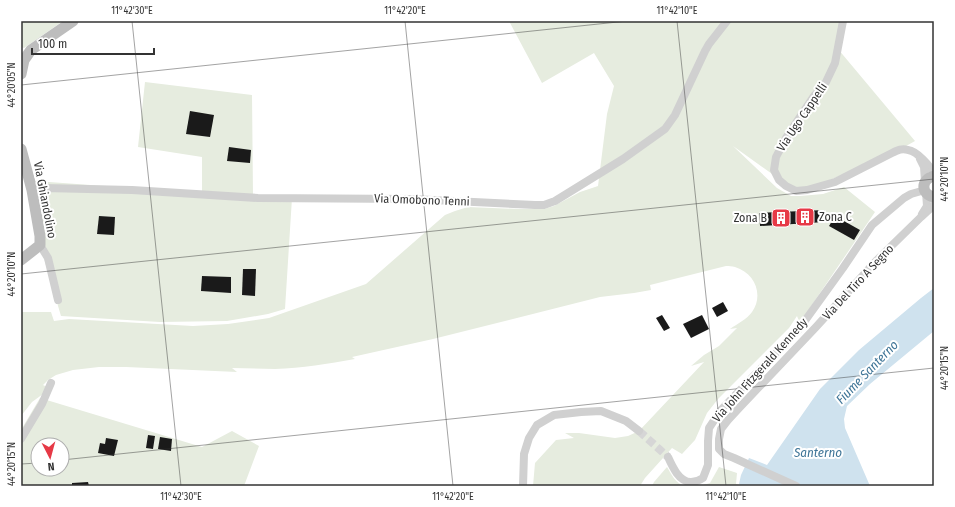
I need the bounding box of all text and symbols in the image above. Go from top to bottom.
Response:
text: 11°42'30"E [111,5,153,17]
text: 11°42'20"E [384,5,426,17]
text: 11°42'10"E [657,5,698,17]
scale bar [32,30,154,56]
text: 100 m [38,37,67,51]
text: 44°20'05"N [6,62,18,108]
street label: Via Ugo Cappelli [774,80,830,154]
text: 44°20'10"N [939,157,951,201]
street label: Via Ghiandolino [31,160,59,240]
street label: Via Omobono Tenni [374,191,470,209]
building icon: Zona C [794,206,816,228]
building icon: Zona B [770,207,792,229]
place label: Zona C [819,210,852,224]
place label: Zona B [734,211,767,225]
street label: Via Del Tiro A Segno [820,242,896,322]
text: 44°20'10"N [6,252,18,296]
street label: Via John Fitzgerald Kennedy [710,315,811,425]
water label: Fiume Santerno [833,337,901,407]
text: 44°20'15"N [939,346,951,390]
north arrow [30,437,70,477]
text: 44°20'15"N [6,442,18,486]
water label: Santerno [793,445,842,460]
text: N [47,460,55,473]
text: 11°42'30"E [160,491,202,503]
text: 11°42'20"E [432,491,474,503]
text: 11°42'10"E [706,491,747,503]

